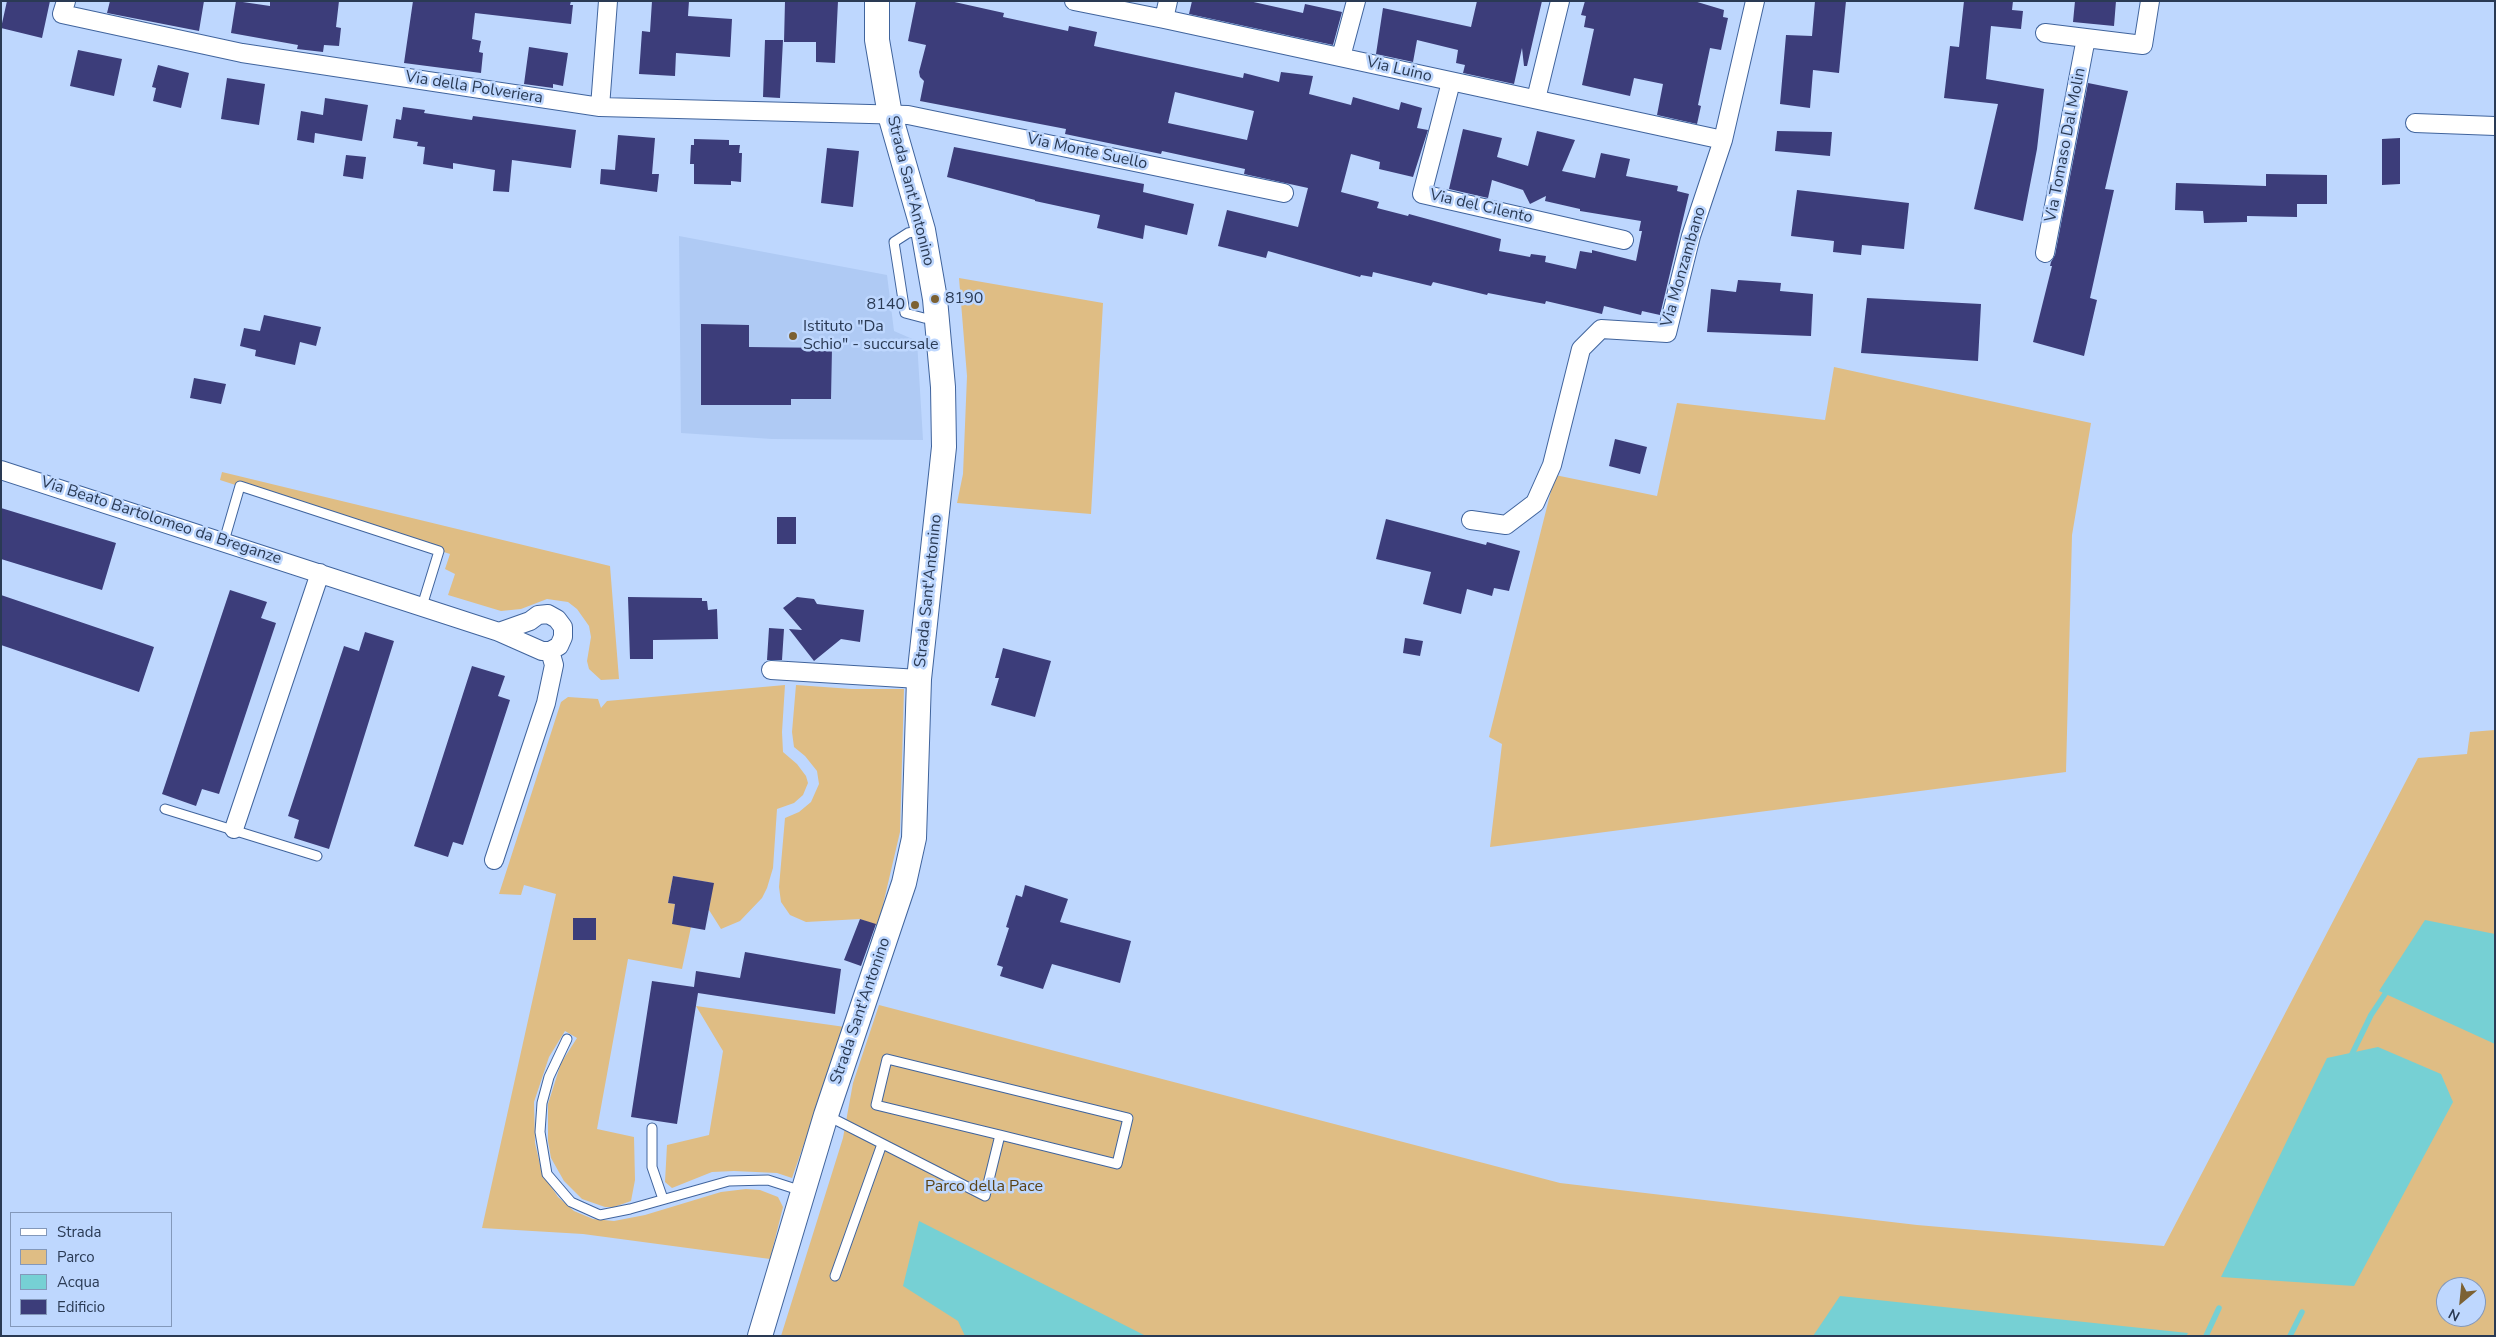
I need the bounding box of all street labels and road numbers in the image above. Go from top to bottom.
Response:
street label: Via Luino [1364,53,1434,87]
street label: Via Tomaso Dal Molin [2042,66,2090,224]
street label: Via della Polveriera [404,68,544,108]
street label: Strada Sant'Antonino [882,114,938,268]
street label: Via Monte Suello [1025,130,1149,174]
street label: Via del Cilento [1428,186,1534,228]
street label: Via Monzambano [1658,205,1710,329]
street label: Via Beato Bartolomeo da Breganze [38,473,284,569]
street label: Strada Sant'Antonino [911,513,947,669]
street label: Strada Sant'Antonino [827,935,895,1087]

